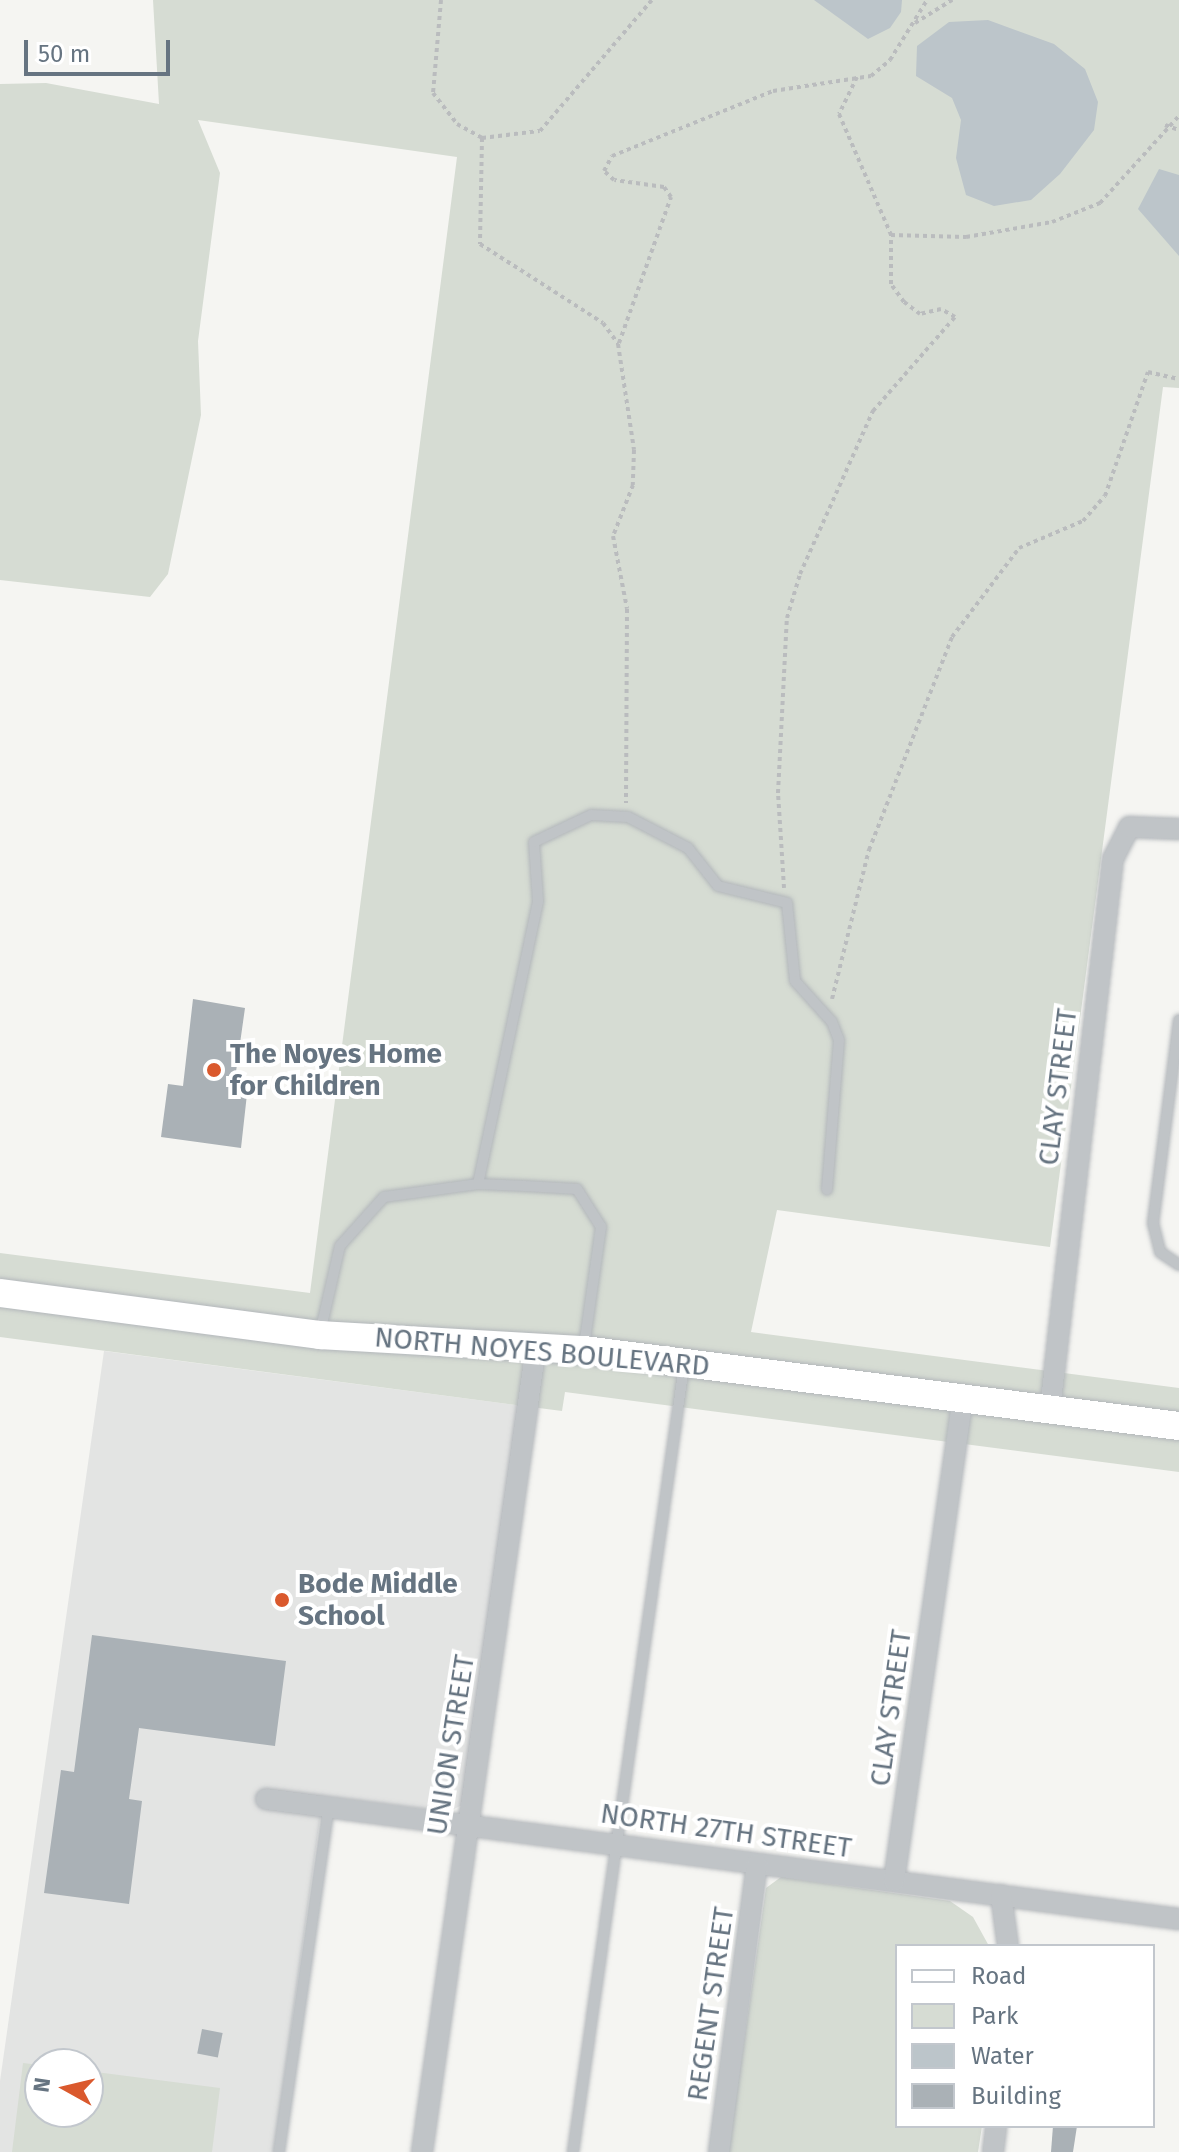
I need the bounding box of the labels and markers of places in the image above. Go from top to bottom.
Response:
place label: The Noyes Home for Children [230,1037,442,1103]
marker: The Noyes Home for Children [205,1061,223,1079]
place label: Bode Middle School [298,1567,458,1633]
marker: Bode Middle School [273,1591,291,1609]

